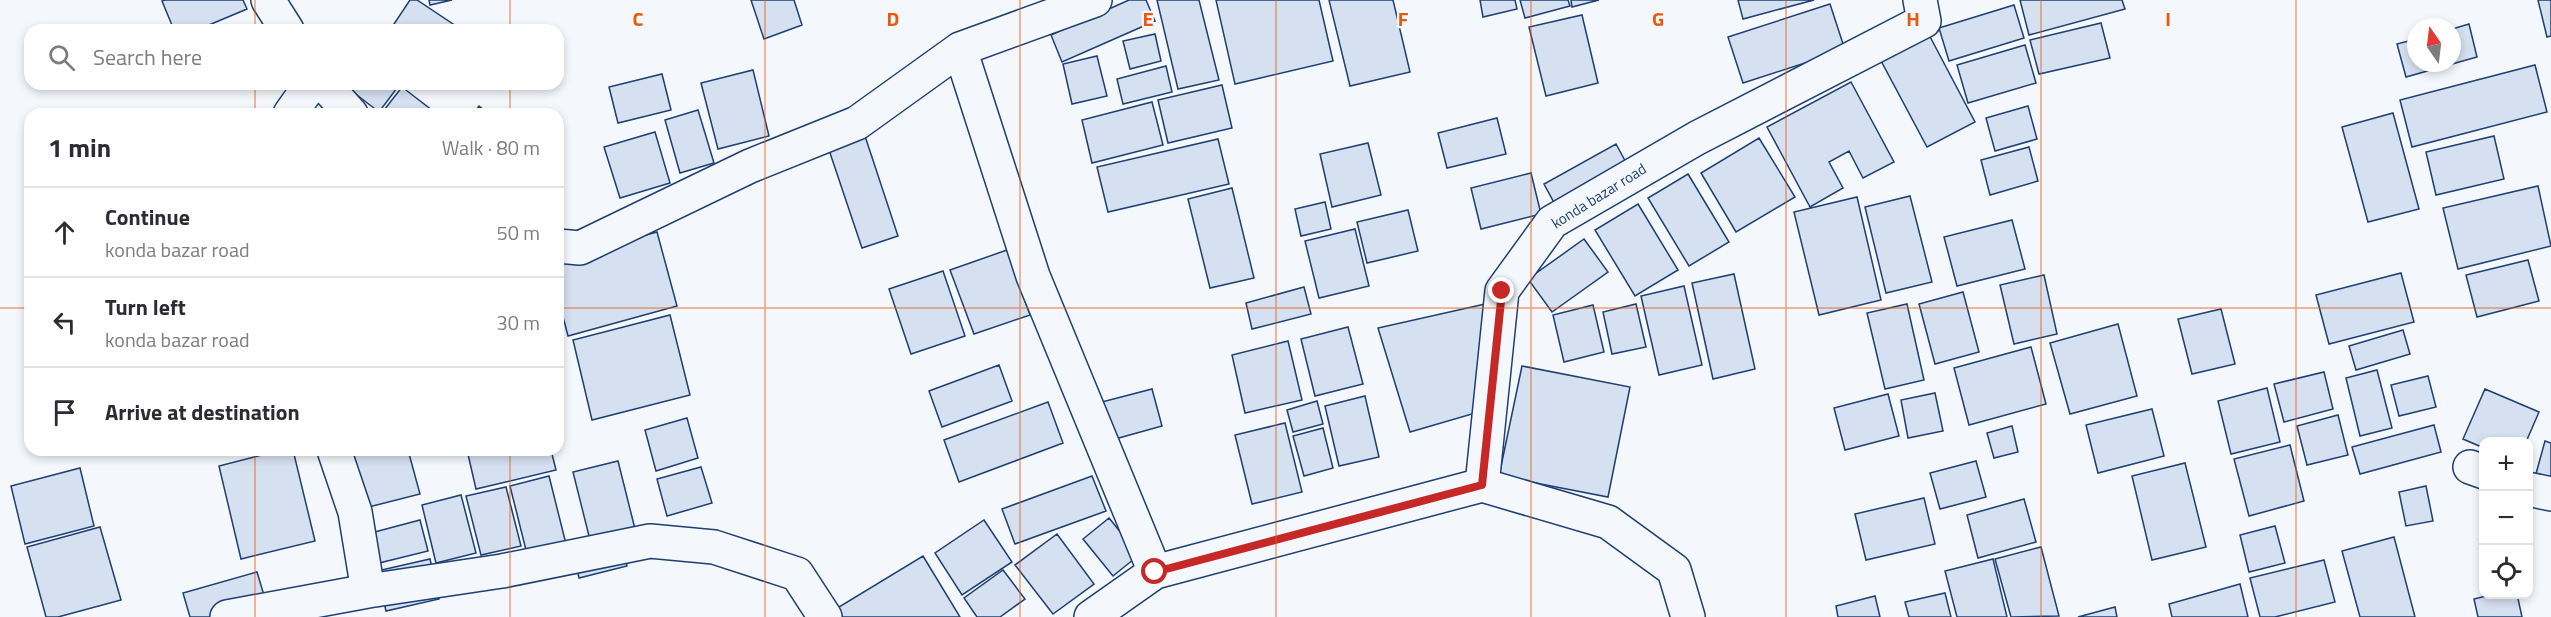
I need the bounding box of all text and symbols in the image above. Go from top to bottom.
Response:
text: C [633,3,644,34]
text: D [887,3,899,34]
text: E [1142,3,1154,34]
text: F [1398,3,1409,34]
text: G [1652,3,1664,34]
text: H [1906,3,1920,34]
text: I [2165,3,2171,34]
north arrow [2407,18,2461,72]
search box [24,24,564,90]
text: Search here [93,40,202,74]
icon: search [45,41,78,74]
text: 1 min [48,128,111,167]
text: Walk · 80 m [442,132,540,163]
street label: konda bazar road [1547,157,1651,234]
text: Continue [105,200,190,234]
icon: ahead [48,216,81,249]
text: 50 m [496,217,540,248]
text: konda bazar road [105,234,249,265]
route end [1488,277,1514,303]
text: Turn left [105,290,186,324]
icon: left [48,306,81,339]
text: 30 m [496,307,540,338]
text: konda bazar road [105,324,249,355]
text: Arrive at destination [105,395,300,429]
icon: arrive [48,396,81,429]
map controls [2479,437,2533,599]
button: + [2479,437,2533,491]
button: − [2479,491,2533,545]
button: locate [2479,545,2533,599]
route start [1141,558,1167,584]

